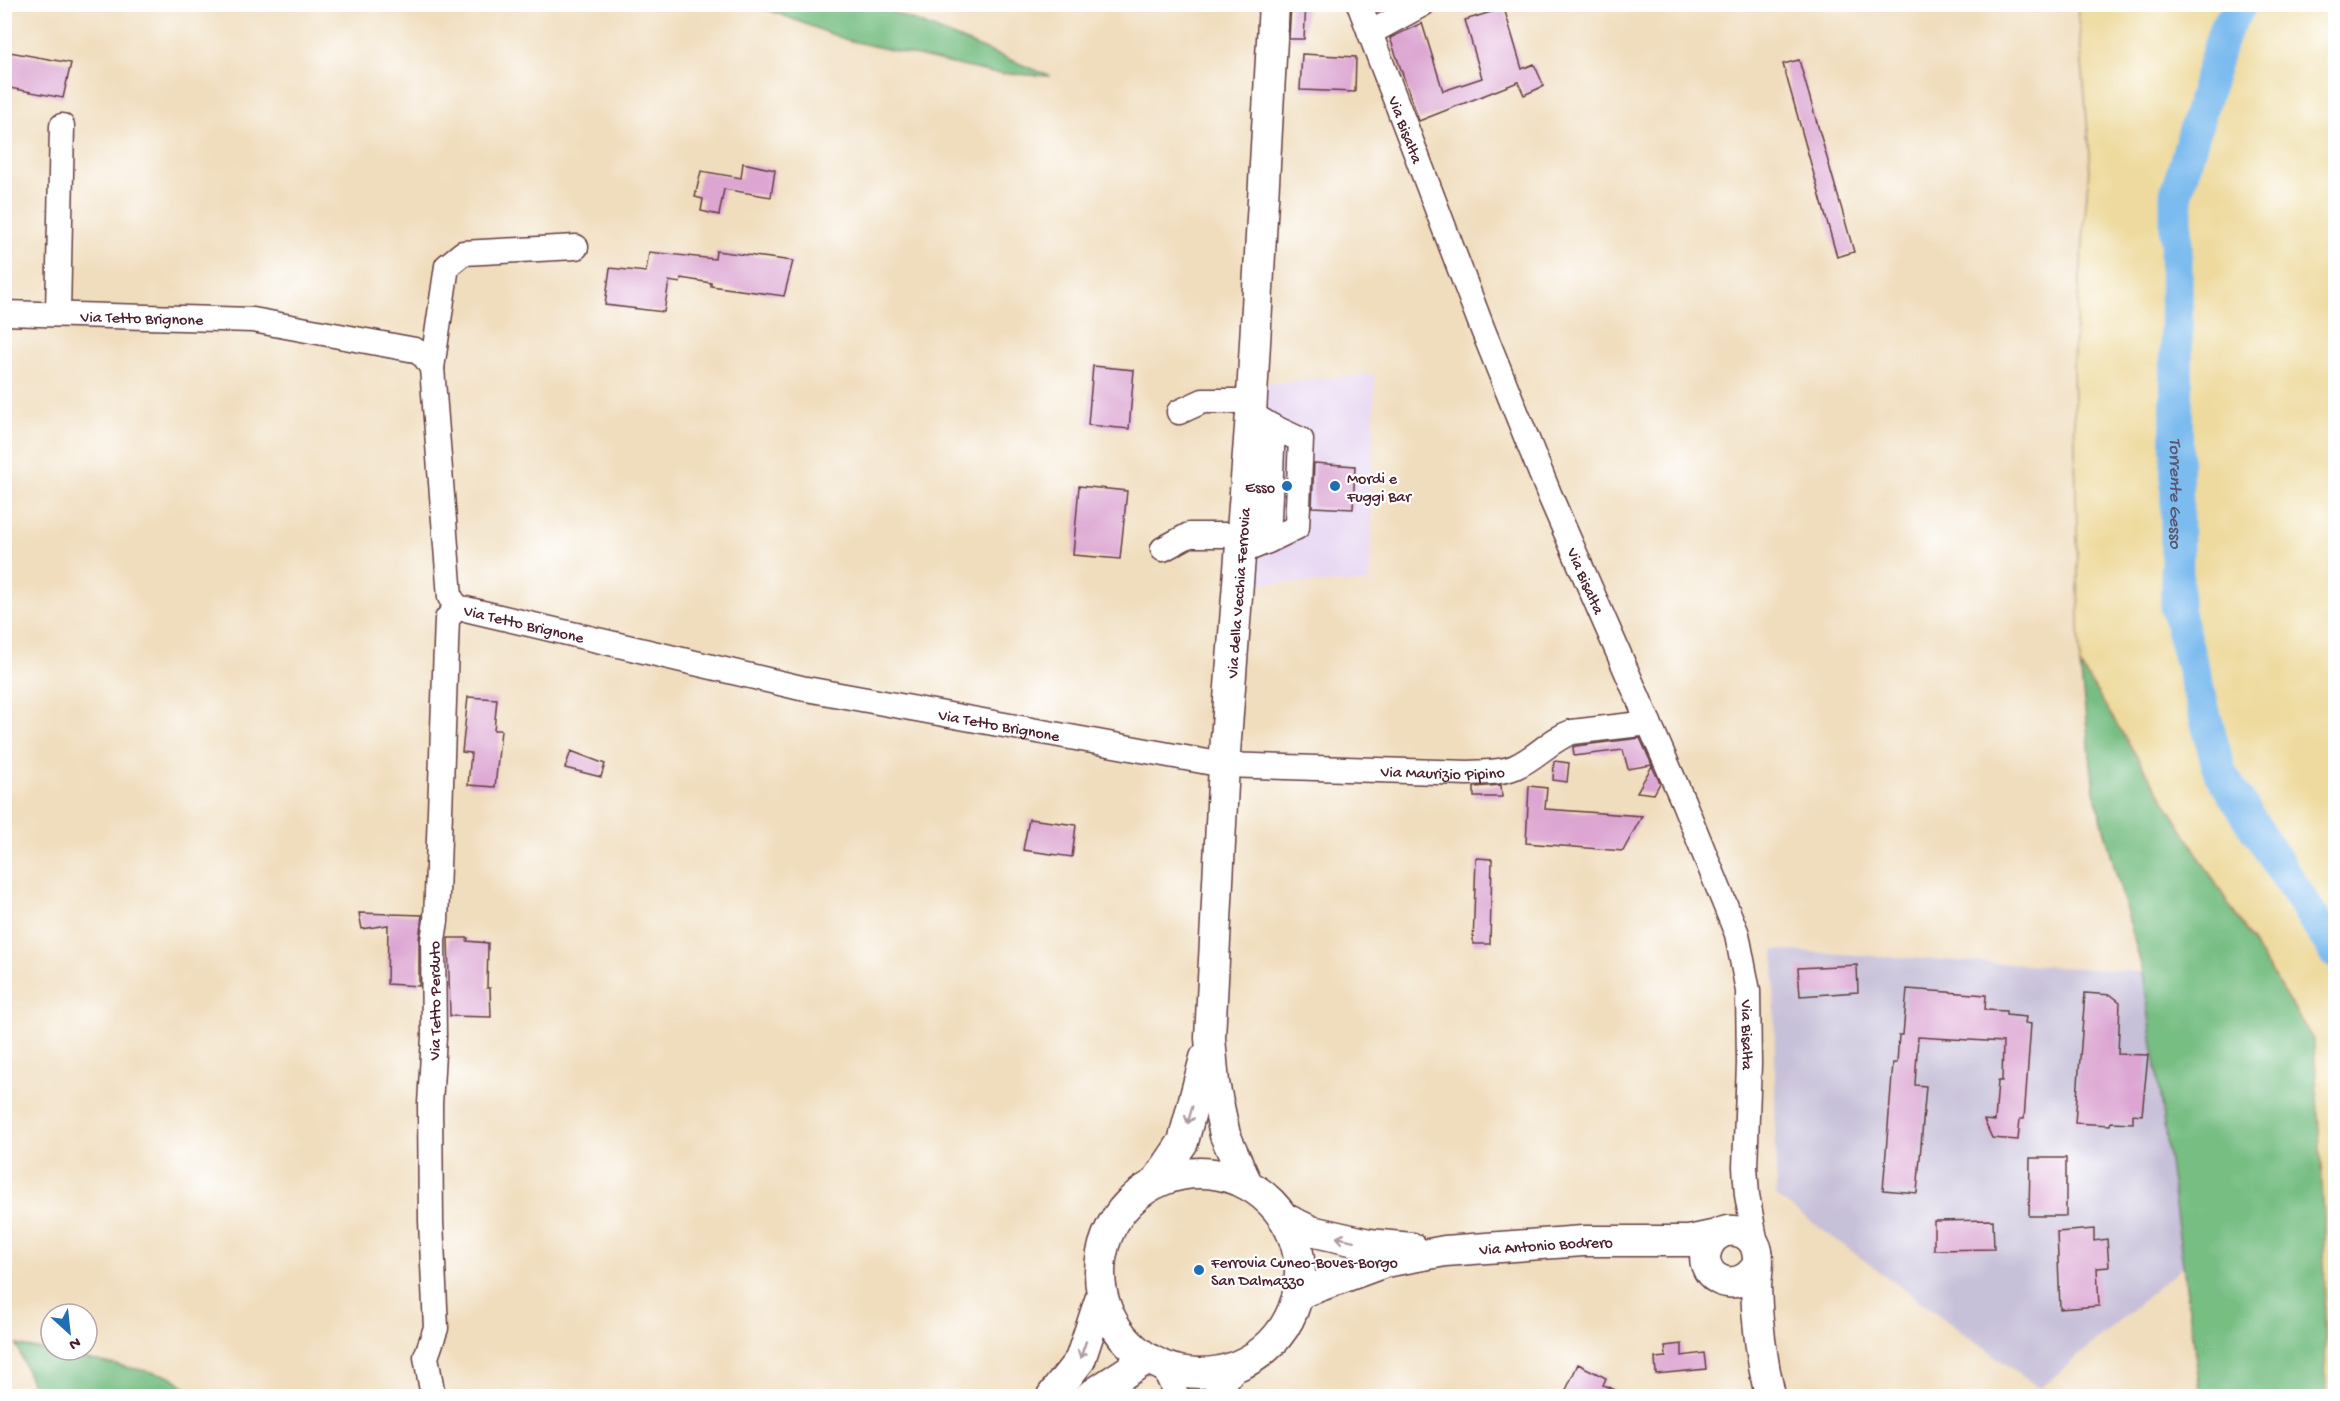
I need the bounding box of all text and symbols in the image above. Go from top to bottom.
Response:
street label: Via Bisalta [1382,93,1425,168]
street label: Via Tetto Brignone [79,309,204,332]
water label: Torrente Gesso [2164,438,2185,549]
place label: Mordi e Fuggi Bar [1346,471,1412,508]
marker: Esso [1280,479,1294,493]
marker: Mordi e Fuggi Bar [1328,479,1342,493]
place label: Esso [1245,480,1275,499]
street label: Via della Vecchia Ferrovia [1225,506,1257,680]
street label: Via Bisalta [1560,545,1607,619]
street label: Via Tetto Brignone [460,603,586,650]
street label: Via Tetto Brignone [936,707,1062,748]
street label: Via Maurizio Pipino [1379,764,1506,786]
street label: Via Tetto Perduto [427,941,447,1062]
street label: Via Bisalta [1735,999,1755,1071]
one-way arrow [1184,1105,1195,1124]
one-way arrow [1336,1232,1355,1244]
street label: Via Antonio Bodrero [1478,1235,1613,1262]
place label: Ferrovia Cuneo-Boves-Borgo San Dalmazzo [1210,1255,1398,1292]
marker: Ferrovia Cuneo-Boves-Borgo San Dalmazzo [1192,1263,1206,1277]
north arrow [39,1302,99,1362]
text: N [65,1331,83,1353]
one-way arrow [1077,1340,1088,1359]

